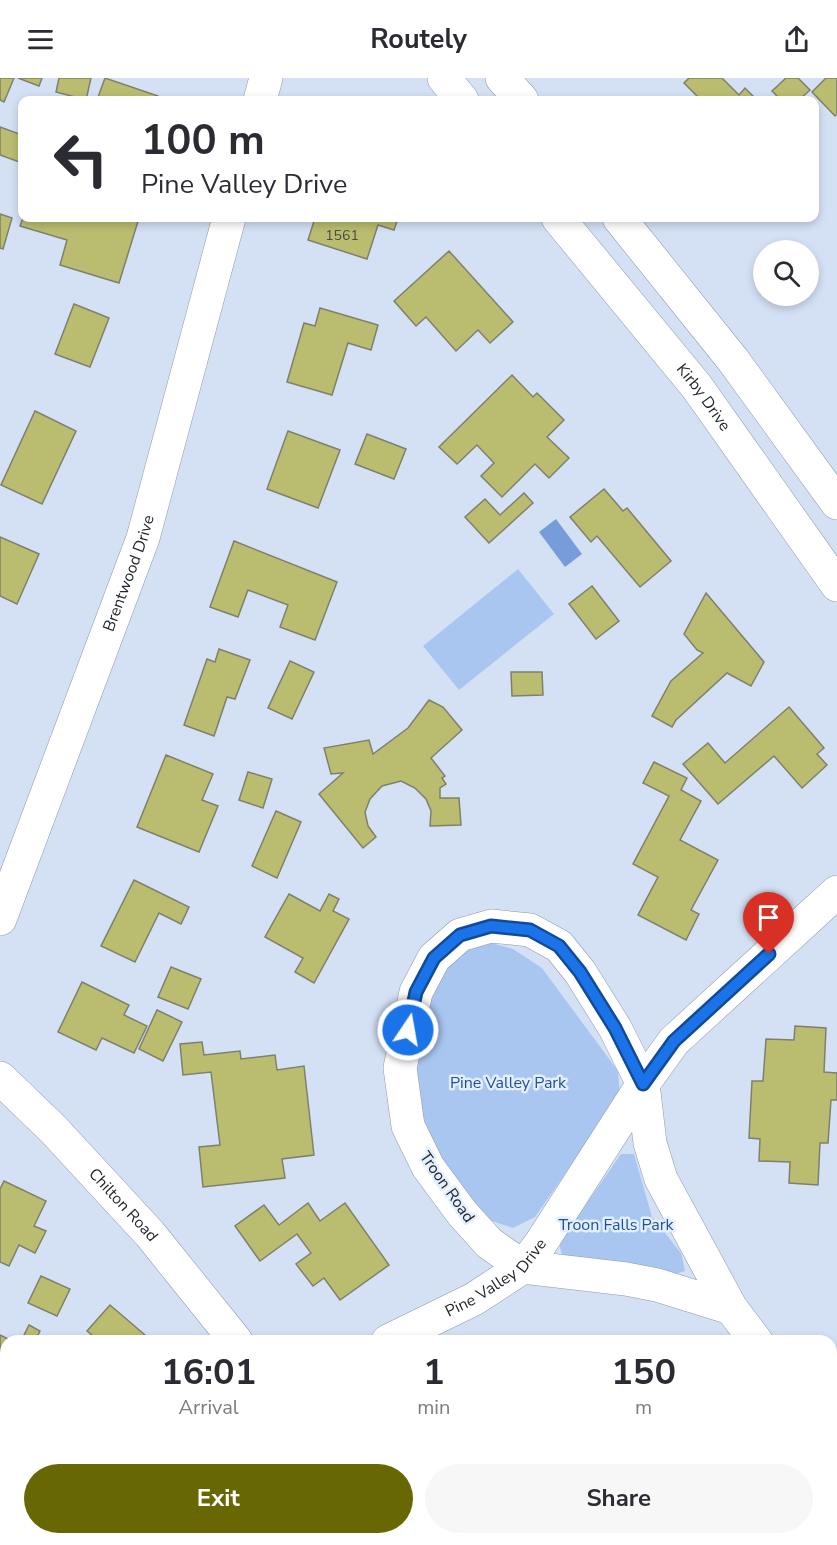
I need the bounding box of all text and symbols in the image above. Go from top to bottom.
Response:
text: Routely [370,21,467,58]
icon: menu [24,23,57,56]
icon: share [780,23,813,56]
text: 100 m [141,112,265,169]
icon: left [42,120,120,198]
text: Pine Valley Drive [141,166,347,203]
house number: 1561 [325,226,359,245]
map controls [753,240,819,306]
button: search [753,240,819,306]
street label: Kirby Drive [671,359,736,436]
street label: Brentwood Drive [98,513,160,635]
pin [743,892,794,954]
icon: arrive [752,901,785,934]
position arrow [376,998,440,1062]
park label: Pine Valley Park [450,1072,567,1094]
street label: Troon Road [414,1147,480,1227]
street label: Chilton Road [84,1163,163,1246]
park label: Troon Falls Park [558,1214,675,1236]
street label: Pine Valley Drive [441,1234,552,1322]
text: 16:01 [161,1348,256,1397]
text: 1 [423,1348,445,1397]
text: 150 [611,1348,676,1397]
text: Arrival [179,1394,239,1421]
text: min [417,1394,450,1421]
text: m [635,1394,652,1421]
button: Exit [24,1464,413,1533]
button: Share [425,1464,813,1533]

